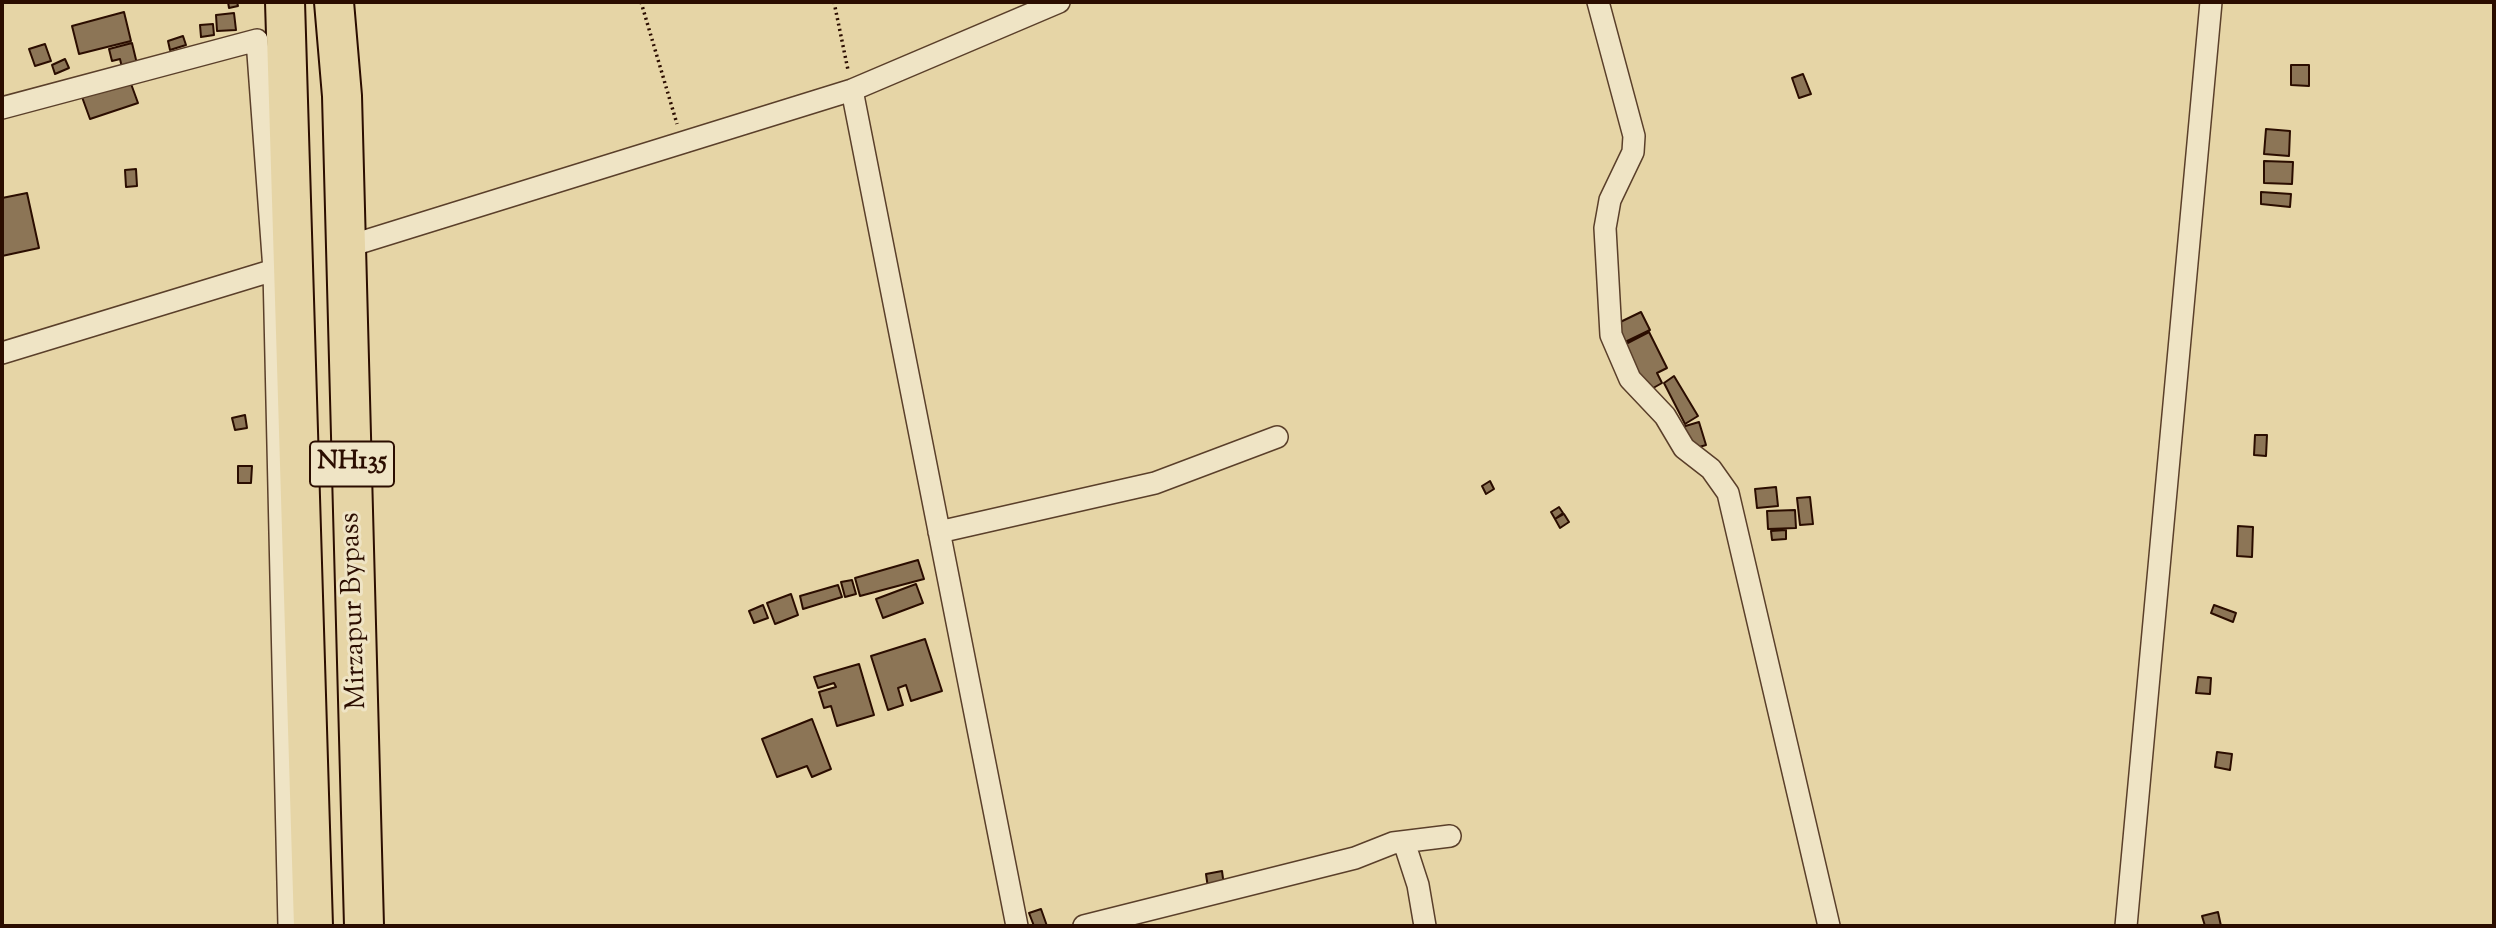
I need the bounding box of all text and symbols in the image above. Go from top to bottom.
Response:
road number: NH135 [310,442,394,486]
street label: Mirzapur Bypass [336,512,376,710]

